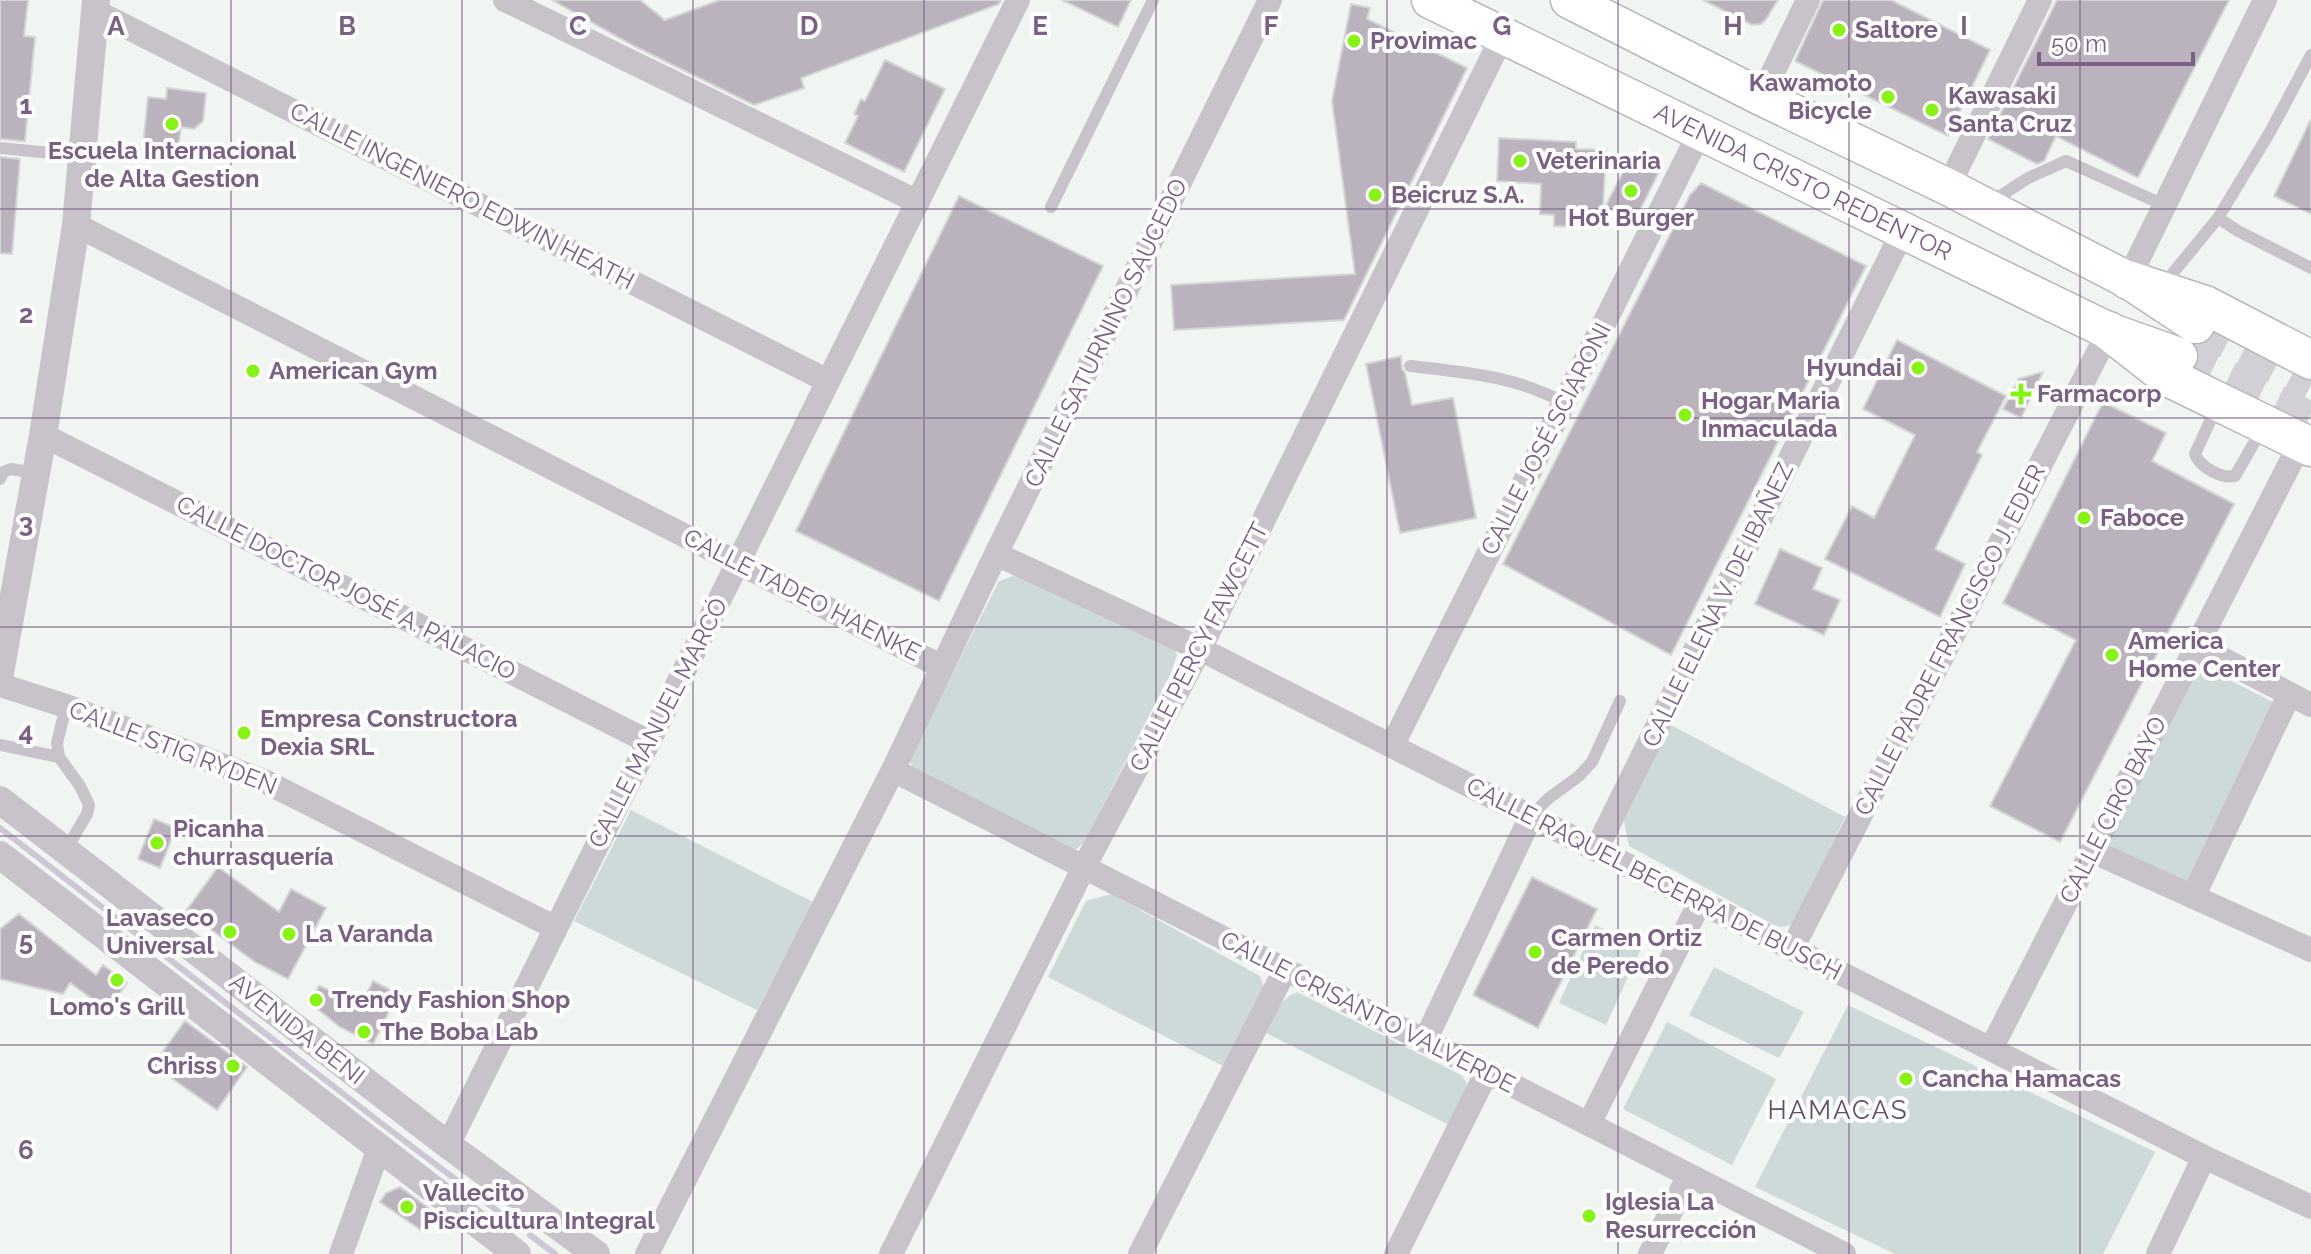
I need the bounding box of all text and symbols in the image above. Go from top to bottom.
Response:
text: A [107,11,125,41]
text: B [338,11,356,41]
text: C [569,11,587,41]
text: D [800,11,818,41]
text: E [1032,11,1048,41]
text: F [1264,11,1279,41]
text: G [1493,11,1511,41]
text: H [1723,11,1743,41]
text: I [1960,11,1968,41]
place label: Saltore [1855,15,1938,44]
scale bar [2039,16,2193,66]
marker: Saltore [1830,21,1848,39]
place label: Provimac [1370,26,1478,55]
text: 50 m [2051,29,2107,58]
marker: Provimac [1345,32,1363,50]
place label: Kawamoto Bicycle [1749,68,1872,125]
place label: Kawasaki Santa Cruz [1948,81,2072,138]
marker: Kawamoto Bicycle [1879,88,1897,106]
text: 1 [20,90,33,120]
street label: CALLE INGENIERO EDWIN HEATH [285,96,639,295]
street label: AVENIDA CRISTO REDENTOR [1650,97,1957,266]
marker: Kawasaki Santa Cruz [1923,101,1941,119]
marker: Escuela Internacional de Alta Gestion [163,115,181,133]
place label: Escuela Internacional de Alta Gestion [48,136,297,193]
place label: Veterinaria [1536,146,1661,175]
marker: Veterinaria [1511,152,1529,170]
street label: CALLE SATURNINO SAUCEDO [1018,174,1193,492]
place label: Beicruz S.A. [1391,180,1525,209]
marker: Hot Burger [1622,182,1640,200]
marker: Beicruz S.A. [1366,186,1384,204]
place label: Hot Burger [1568,203,1694,232]
text: 2 [19,299,33,329]
street label: CALLE JOSÉ SCIARONI [1474,318,1617,560]
place label: Hyundai [1806,353,1902,382]
place label: American Gym [269,356,438,385]
marker: Hyundai [1909,359,1927,377]
marker: American Gym [244,362,262,380]
place label: Farmacorp [2037,379,2161,408]
marker: Farmacorp [2012,385,2030,403]
place label: Hogar Maria Inmaculada [1701,386,1841,443]
marker: Hogar Maria Inmaculada [1676,406,1694,424]
street label: CALLE ELENA V. DE IBAÑEZ [1636,458,1799,752]
street label: CALLE PADRE FRANCISCO J. EDER [1848,459,2051,820]
street label: CALLE DOCTOR JOSÉ A. PALACIO [172,489,521,686]
place label: Faboce [2100,503,2184,532]
text: 3 [19,508,33,538]
marker: Faboce [2075,509,2093,527]
street label: CALLE PERCY FAWCETT [1123,517,1274,776]
street label: CALLE TADEO HAENKE [679,522,926,667]
street label: CALLE MANUEL MARCÓ [582,593,733,852]
place label: America Home Center [2128,626,2281,683]
marker: America Home Center [2103,646,2121,664]
street label: CALLE STIG RYDEN [65,694,281,801]
place label: Empresa Constructora Dexia SRL [260,704,518,761]
street label: CALLE CIRO BAYO [2053,711,2172,908]
text: 4 [19,717,33,747]
marker: Empresa Constructora Dexia SRL [235,724,253,742]
street label: CALLE RAQUEL BECERRA DE BUSCH [1462,771,1847,986]
place label: Picanha churrasquería [173,814,334,871]
marker: Picanha churrasquería [148,834,166,852]
place label: Lavaseco Universal [106,903,214,960]
place label: La Varanda [305,919,433,948]
marker: Lavaseco Universal [221,923,239,941]
place label: Carmen Ortiz de Peredo [1551,923,1702,980]
street label: CALLE CRISANTO VALVERDE [1216,924,1520,1099]
marker: La Varanda [280,925,298,943]
text: 5 [19,926,33,956]
marker: Carmen Ortiz de Peredo [1526,943,1544,961]
street label: AVENIDA BENI [224,967,371,1090]
marker: Lomo's Grill [108,971,126,989]
place label: Trendy Fashion Shop [332,985,570,1014]
marker: Trendy Fashion Shop [307,991,325,1009]
place label: Lomo's Grill [49,992,185,1021]
place label: The Boba Lab [380,1017,538,1046]
marker: The Boba Lab [355,1023,373,1041]
place label: Chriss [147,1051,217,1080]
marker: Chriss [224,1057,242,1075]
place label: Cancha Hamacas [1922,1064,2121,1093]
marker: Cancha Hamacas [1897,1070,1915,1088]
district label: HAMACAS [1767,1095,1909,1125]
text: 6 [18,1135,34,1165]
place label: Vallecito Piscicultura Integral [423,1178,655,1235]
place label: Iglesia La Resurrección [1605,1187,1757,1244]
marker: Vallecito Piscicultura Integral [398,1198,416,1216]
marker: Iglesia La Resurrección [1580,1207,1598,1225]

